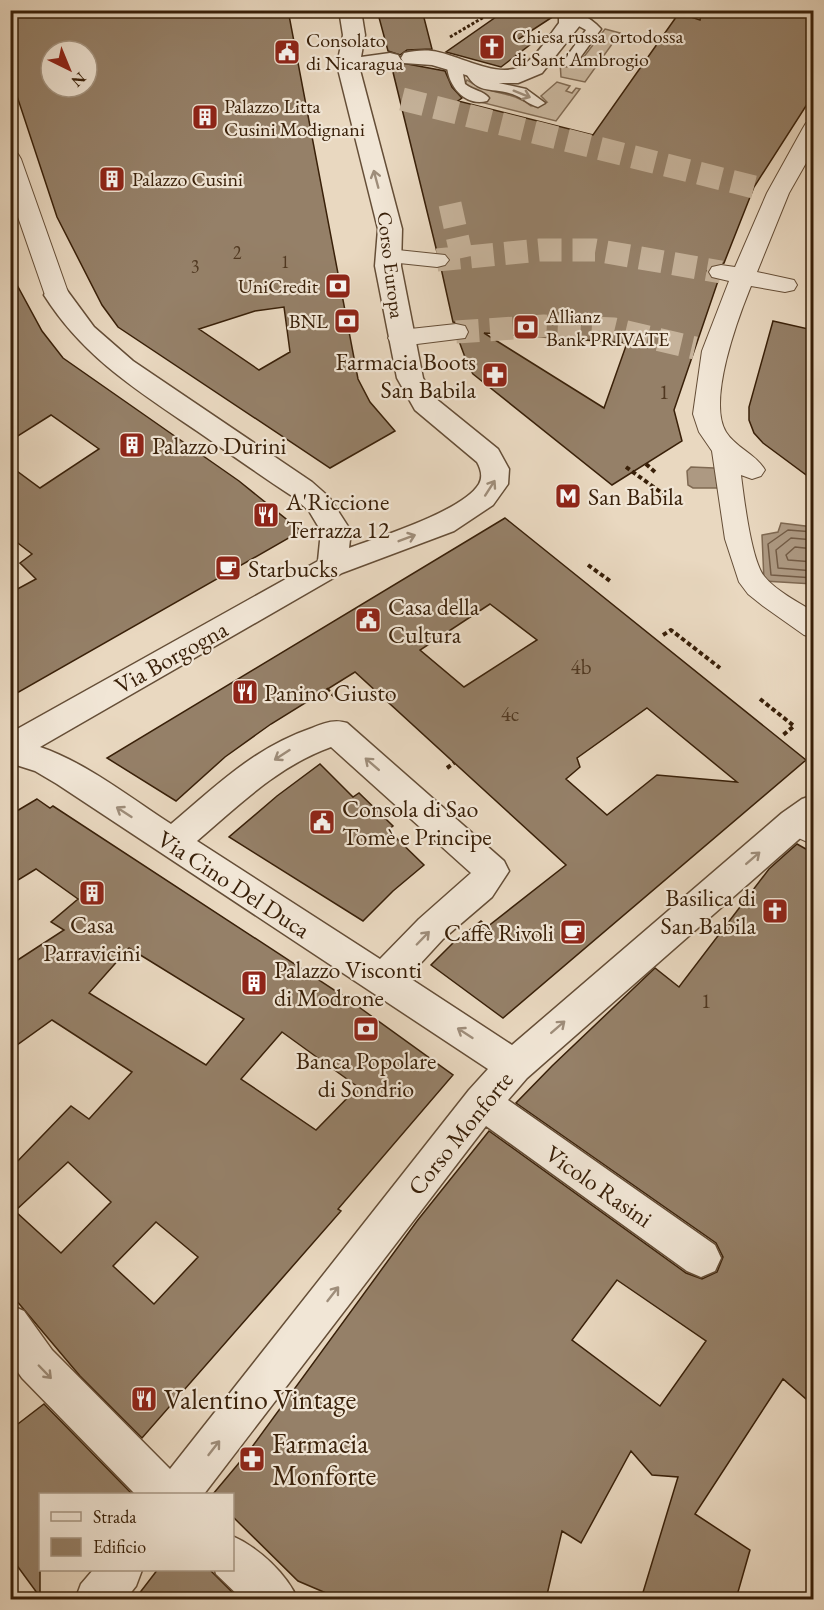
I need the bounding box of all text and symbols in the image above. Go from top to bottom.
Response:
place label: Chiesa russa ortodossa di Sant'Ambrogio [512,23,683,72]
place label: Consolato di Nicaragua [306,27,403,76]
church icon: Chiesa russa ortodossa di Sant'Ambrogio [477,32,507,62]
public building icon: Consolato di Nicaragua [272,37,302,67]
north arrow [39,39,99,99]
text: N [67,68,91,92]
one-way arrow [512,89,530,100]
place label: Palazzo Litta Cusini Modignani [224,93,365,142]
building icon: Palazzo Litta Cusini Modignani [190,102,220,132]
building icon: Palazzo Cusini [97,164,127,194]
place label: Palazzo Cusini [132,166,243,192]
one-way arrow [370,169,381,188]
street label: Corso Europa [372,210,410,320]
house number: 2 [233,241,242,264]
house number: 1 [281,250,289,273]
house number: 3 [191,255,199,278]
bank icon: UniCredit [323,271,353,301]
place label: UniCredit [238,273,319,299]
place label: Allianz Bank PRIVATE [545,303,669,352]
bank icon: BNL [332,306,362,336]
place label: BNL [289,308,328,334]
bank icon: Allianz Bank PRIVATE [511,312,541,342]
place label: Farmacia Boots San Babila [335,346,476,405]
pharmacy icon: Farmacia Boots San Babila [480,360,510,390]
house number: 1 [659,378,669,405]
building icon: Palazzo Durini [117,430,147,460]
place label: Palazzo Durini [152,430,287,461]
one-way arrow [483,480,496,497]
metro station icon: San Babila [553,481,583,511]
place label: San Babila [588,481,684,512]
place label: A'Riccione Terrazza 12 [285,486,390,545]
restaurant icon: A'Riccione Terrazza 12 [251,500,281,530]
one-way arrow [397,532,416,543]
cafe icon: Starbucks [213,553,243,583]
place label: Starbucks [248,553,338,584]
place label: Casa della Cultura [388,591,480,650]
public building icon: Casa della Cultura [353,605,383,635]
street label: Via Borgogna [109,613,233,701]
house number: 4b [571,653,592,680]
restaurant icon: Panino Giusto [230,677,260,707]
place label: Panino Giusto [264,677,397,708]
house number: 4c [501,700,519,727]
one-way arrow [274,749,291,761]
one-way arrow [364,757,379,771]
place label: Consola di Sao Tomè e Principe [342,793,492,852]
one-way arrow [116,806,133,818]
public building icon: Consola di Sao Tomè e Principe [307,807,337,837]
street label: Via Cino Del Duca [152,823,317,945]
one-way arrow [745,851,760,865]
building icon: Casa Parravicini [77,878,107,908]
place label: Basilica di San Babila [661,882,756,941]
church icon: Basilica di San Babila [760,896,790,926]
place label: Casa Parravicini [43,909,141,968]
place label: Caffè Rivoli [444,917,554,948]
cafe icon: Caffè Rivoli [558,917,588,947]
one-way arrow [416,930,430,945]
place label: Palazzo Visconti di Modrone [274,954,422,1013]
building icon: Palazzo Visconti di Modrone [239,968,269,998]
house number: 1 [701,987,711,1014]
bank icon: Banca Popolare di Sondrio [351,1014,381,1044]
one-way arrow [550,1020,565,1034]
one-way arrow [457,1027,474,1039]
place label: Banca Popolare di Sondrio [296,1045,436,1104]
street label: Corso Monforte [400,1065,520,1201]
street label: Vicolo Rasini [539,1138,659,1234]
one-way arrow [326,1286,339,1302]
one-way arrow [38,1365,53,1380]
place label: Valentino Vintage [164,1381,357,1417]
restaurant icon: Valentino Vintage [129,1384,159,1414]
place label: Farmacia Monforte [272,1425,377,1493]
one-way arrow [207,1441,220,1457]
pharmacy icon: Farmacia Monforte [237,1444,267,1474]
legend [39,1493,234,1571]
text: Strada [93,1505,137,1528]
text: Edificio [93,1535,146,1558]

